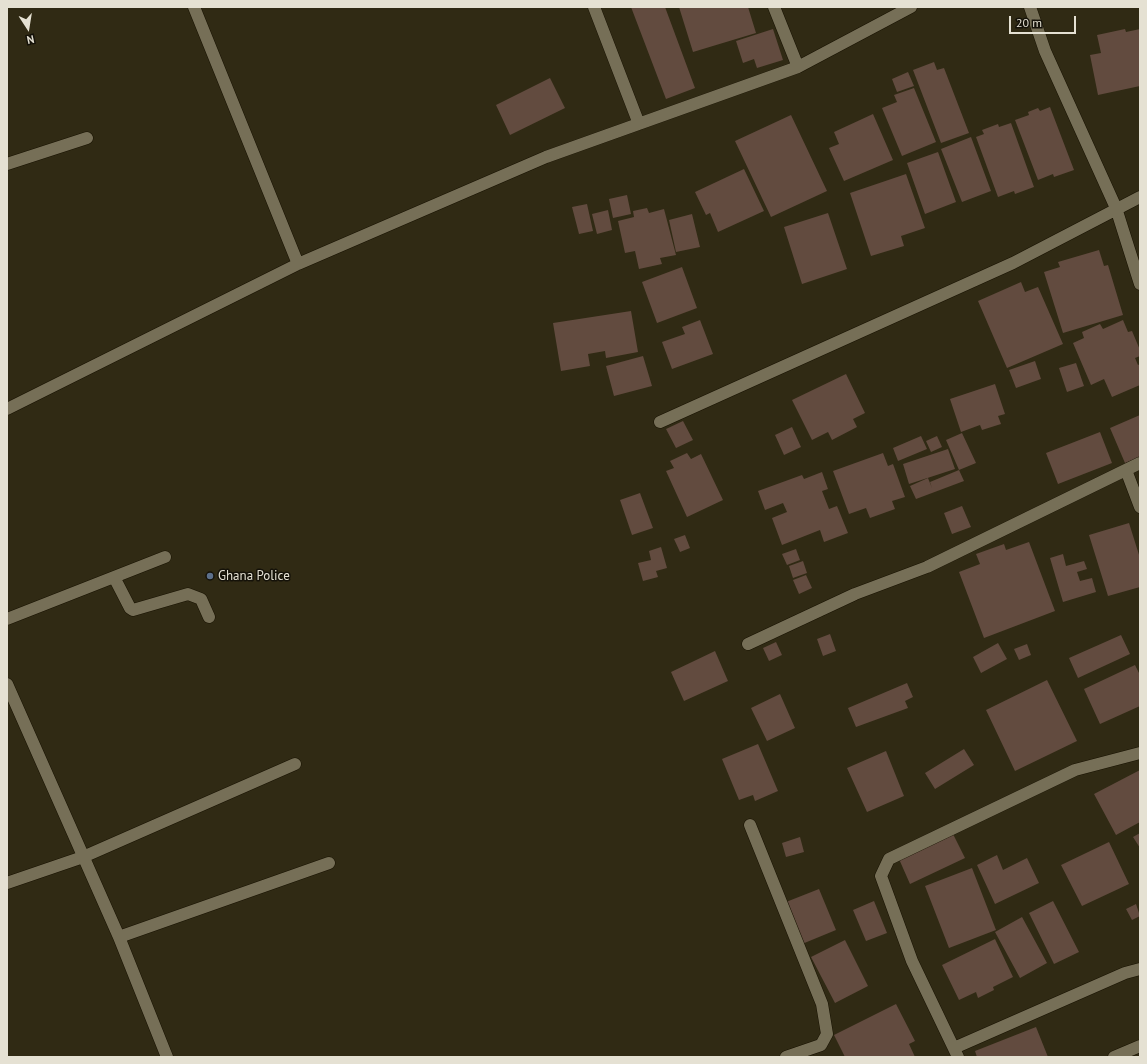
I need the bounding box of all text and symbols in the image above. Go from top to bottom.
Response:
north arrow [8,8,48,48]
scale bar [1011,8,1078,34]
text: 20 m [1016,15,1042,30]
text: N [26,32,35,47]
place label: Ghana Police [218,568,290,584]
marker: Ghana Police [205,571,215,581]

